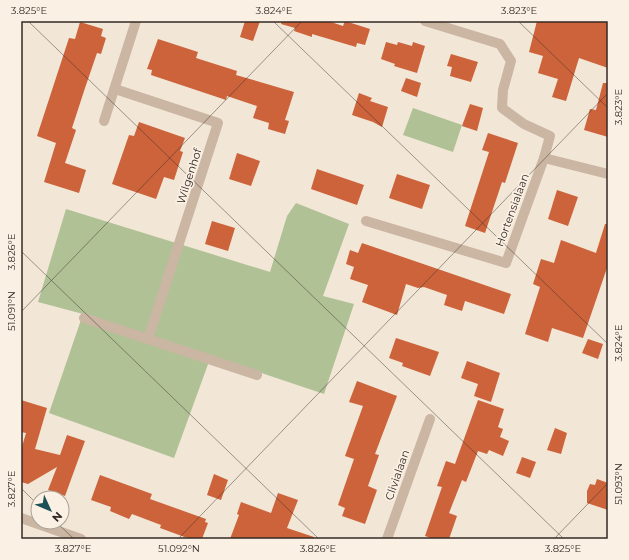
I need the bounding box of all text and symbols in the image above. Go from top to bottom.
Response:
text: 3.825°E [11,4,47,17]
text: 3.824°E [256,4,293,17]
text: 3.823°E [501,4,537,17]
text: 3.823°E [612,89,625,125]
street label: Wilgenhof [173,145,205,206]
street label: Hortensialaan [492,171,532,249]
text: 3.826°E [5,233,18,270]
text: 51.091°N [5,291,18,331]
text: 3.824°E [612,324,625,361]
street label: Clivialaan [382,448,412,502]
text: 51.093°N [612,463,625,505]
text: 3.827°E [5,470,18,507]
north arrow [30,490,70,530]
text: N [49,509,65,525]
text: 3.827°E [55,542,92,555]
text: 51.092°N [158,542,200,555]
text: 3.826°E [300,542,337,555]
text: 3.825°E [545,542,581,555]

